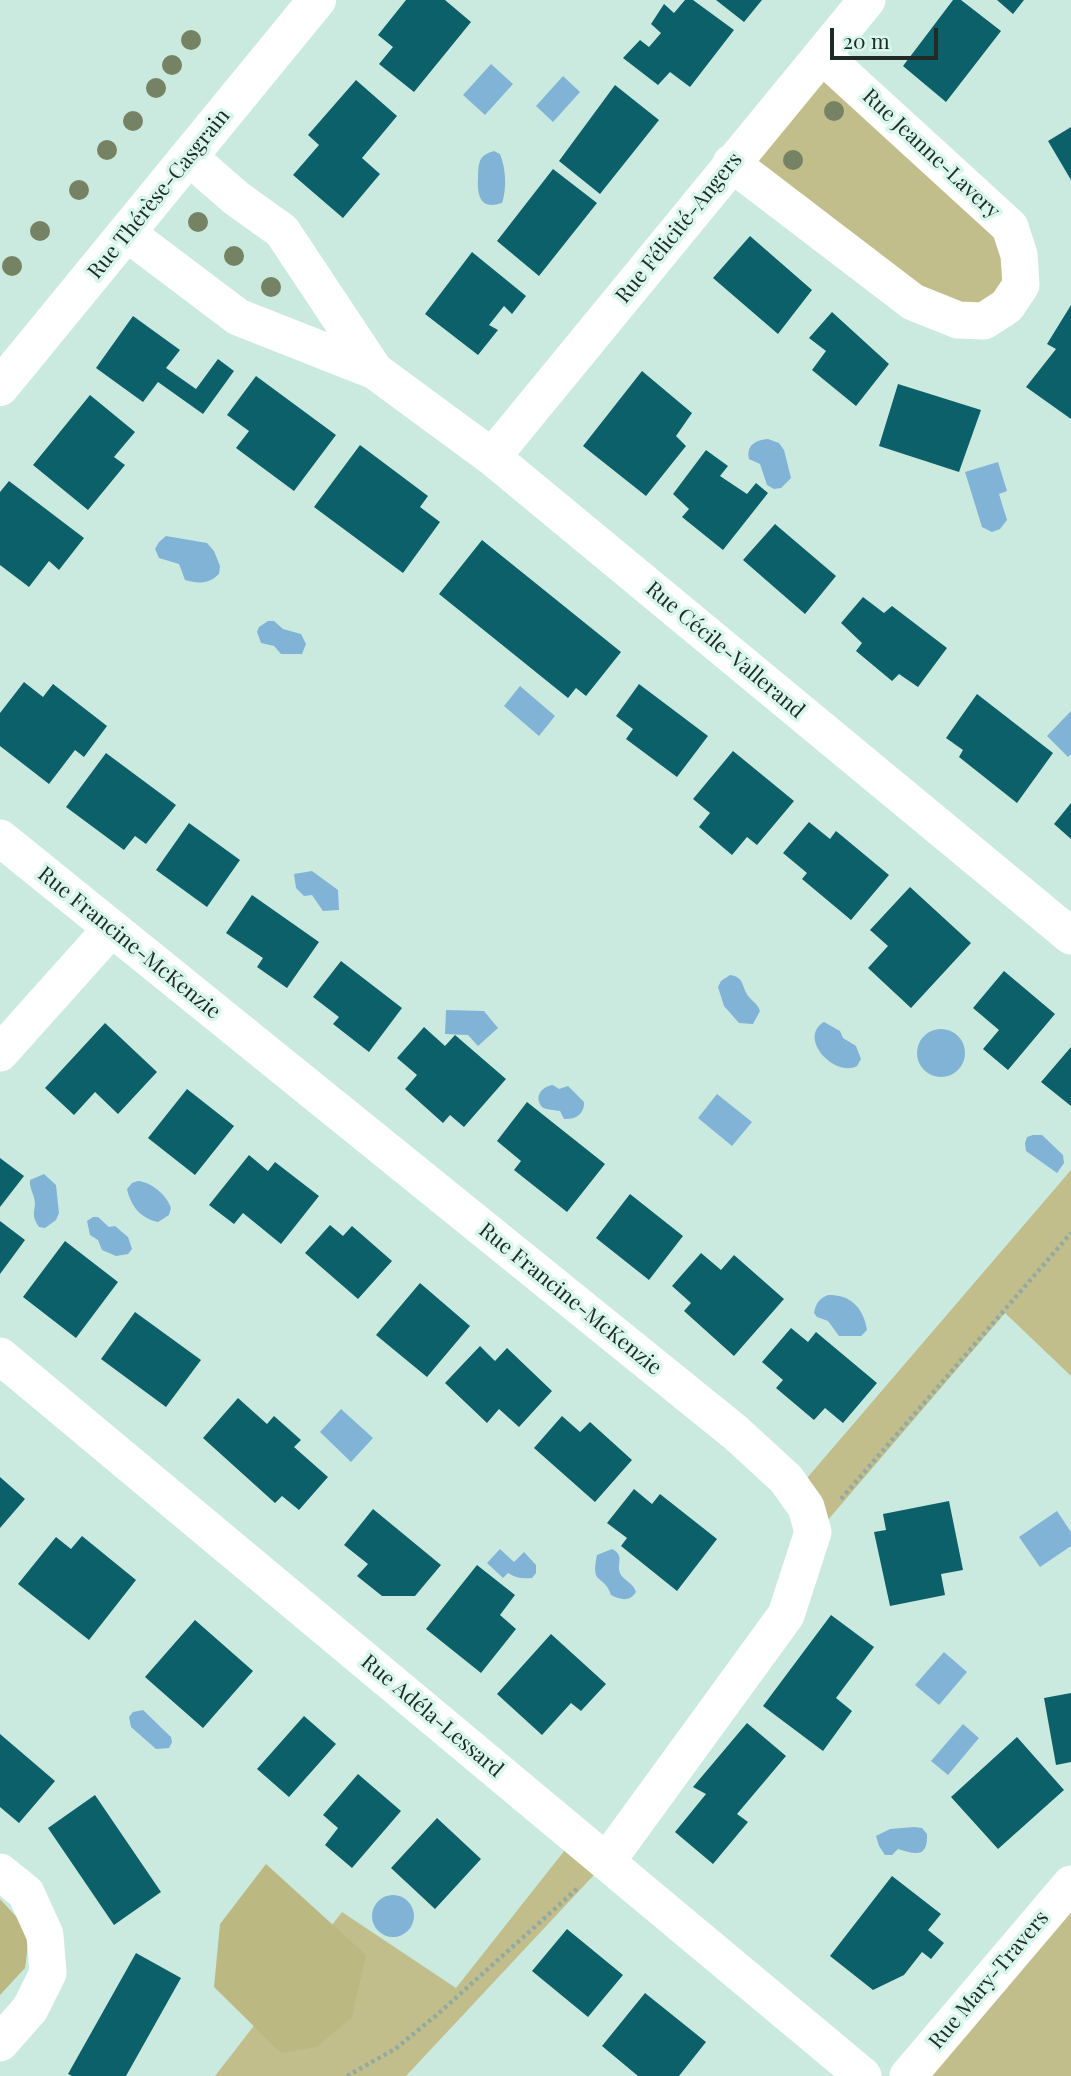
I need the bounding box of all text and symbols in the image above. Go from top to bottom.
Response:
scale bar [833,14,942,58]
text: 20 m [843,26,890,54]
street label: Rue Jeanne-Lavery [857,84,1005,224]
street label: Rue Thérèse-Casgrain [83,104,235,284]
street label: Rue Félicité-Angers [610,148,748,308]
street label: Rue Cécile-Vallerand [641,576,809,724]
street label: Rue Francine-McKenzie [33,862,225,1024]
street label: Rue Francine-McKenzie [474,1218,666,1380]
street label: Rue Adéla-Lessard [356,1649,508,1783]
street label: Rue Mary-Travers [924,1906,1054,2054]

